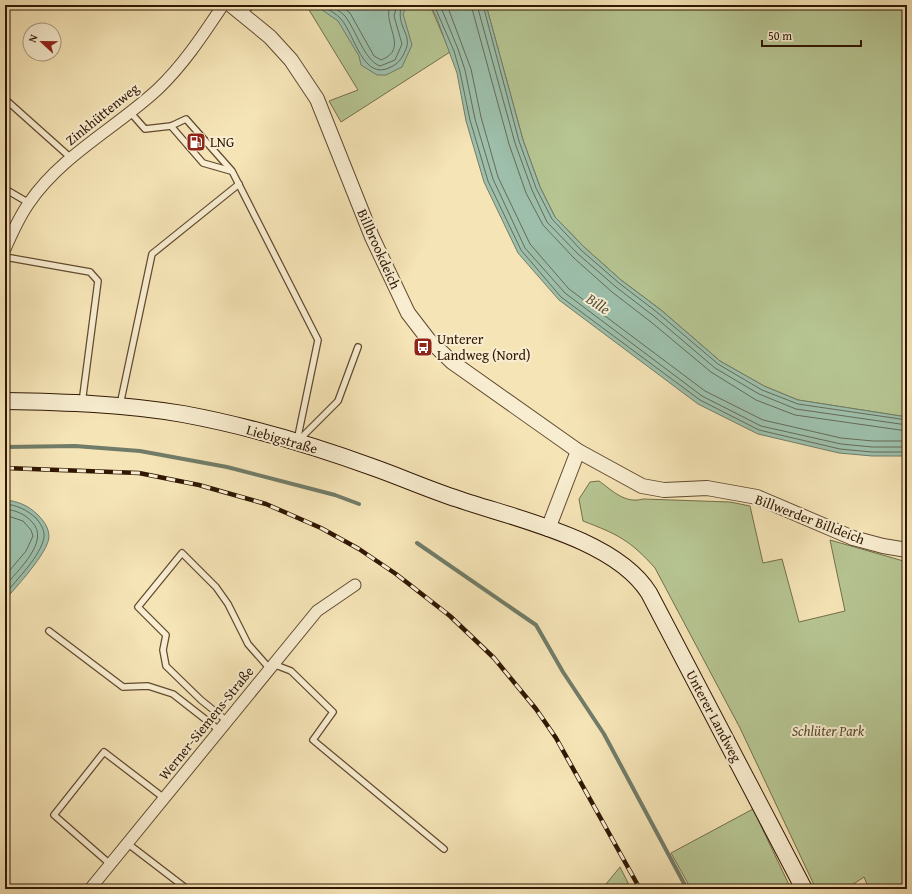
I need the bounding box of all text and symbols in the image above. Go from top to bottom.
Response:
north arrow [22,22,62,62]
scale bar [762,22,861,48]
text: 50 m [768,27,792,44]
text: N [24,31,42,45]
street label: Zinkhüttenweg [61,78,143,150]
fuel station icon: LNG [185,131,207,153]
place label: LNG [210,132,234,152]
street label: Billbrookdeich [352,206,406,292]
water label: Bille [581,287,614,319]
place label: Unterer Landweg (Nord) [437,329,530,365]
bus stop icon: Unterer Landweg (Nord) [412,336,434,358]
street label: Liebigstraße [244,419,320,459]
street label: Billwerder Billdeich [752,489,868,549]
street label: Werner-Siemens-Straße [154,662,258,784]
street label: Unterer Landweg [681,666,747,766]
park label: Schlüter Park [792,721,865,741]

